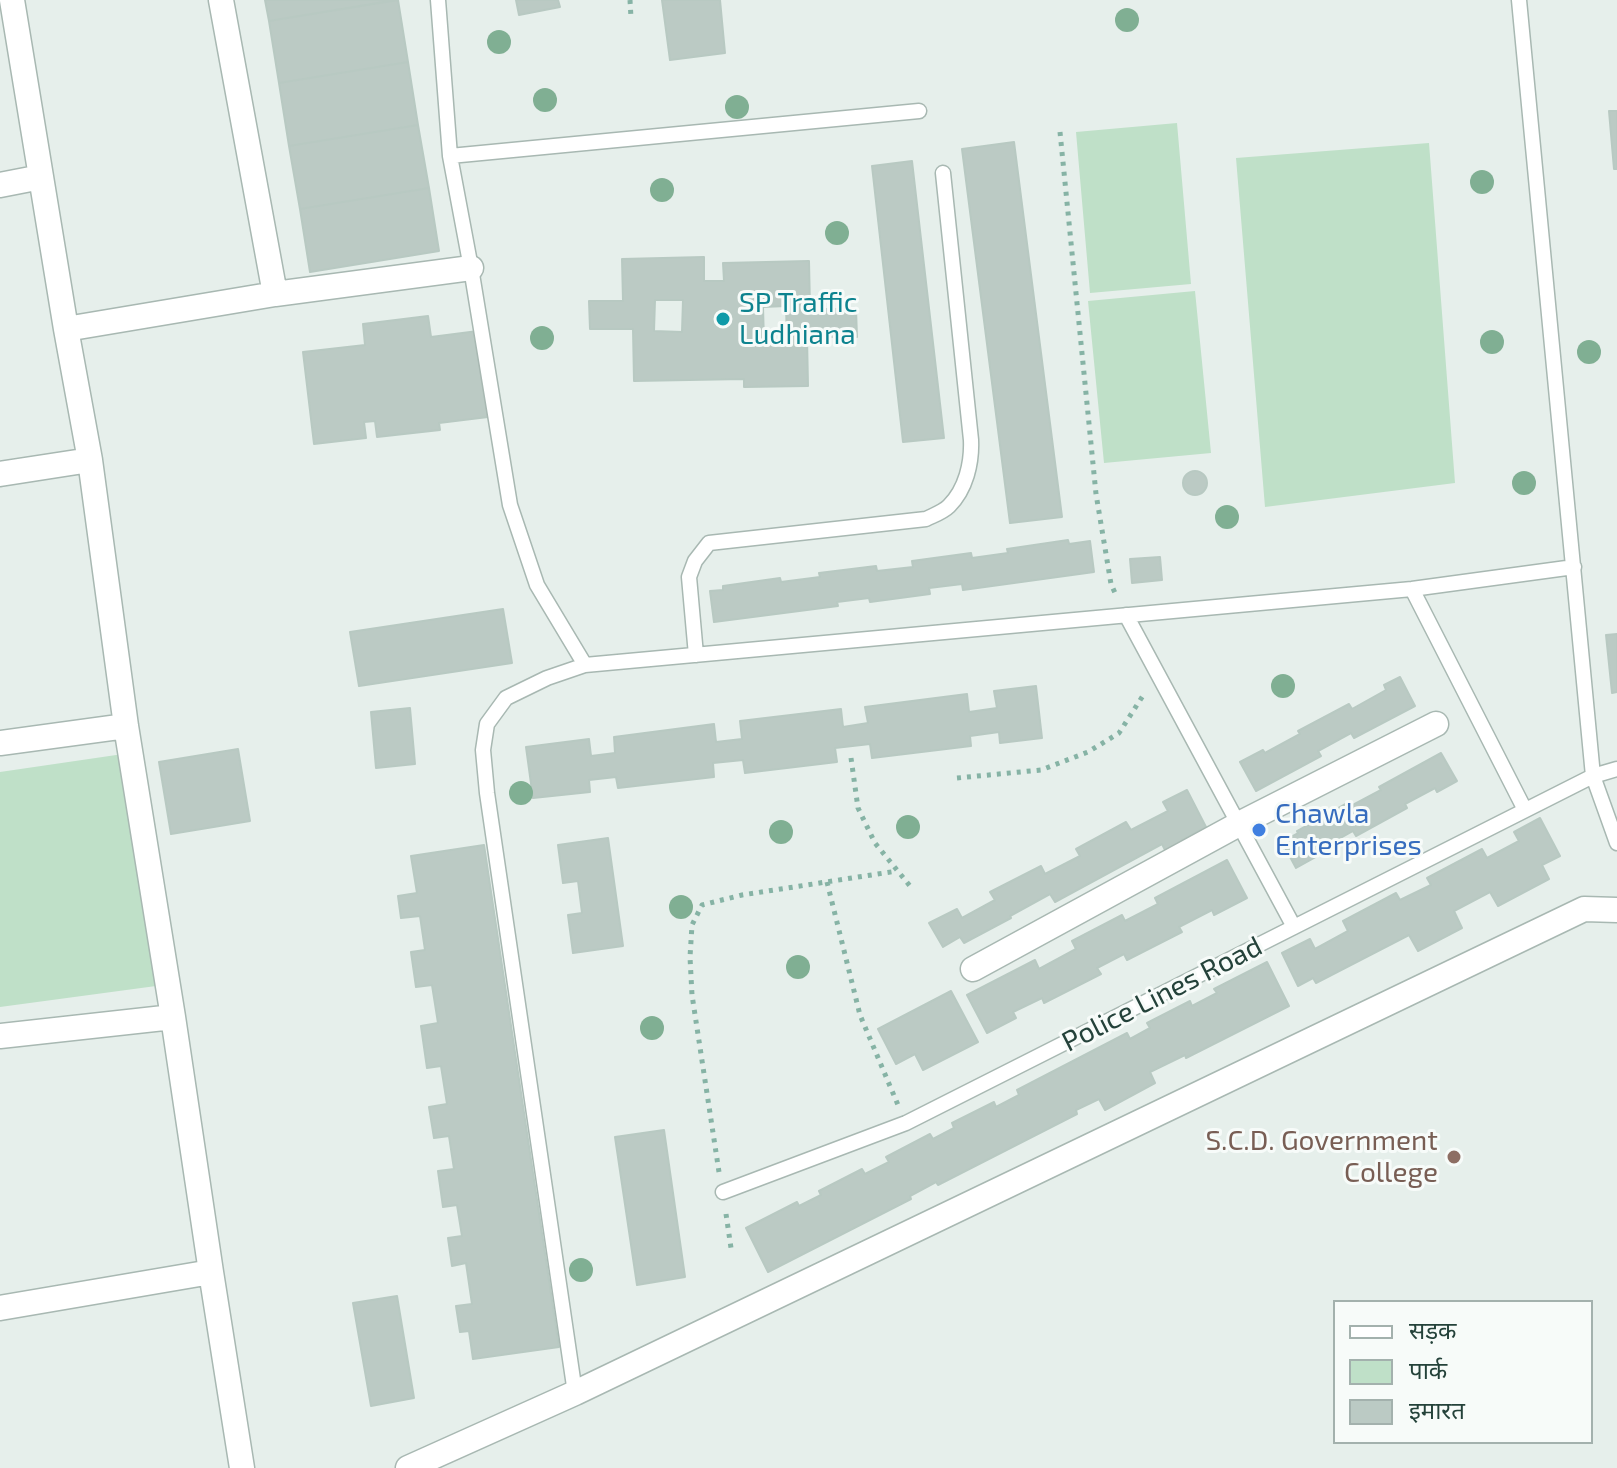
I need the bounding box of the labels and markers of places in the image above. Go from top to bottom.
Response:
place label: SP Traffic Ludhiana [739,286,857,352]
marker: SP Traffic Ludhiana [714,310,732,328]
place label: Chawla Enterprises [1275,797,1422,863]
marker: Chawla Enterprises [1250,821,1268,839]
place label: S.C.D. Government College [1205,1124,1438,1190]
marker: S.C.D. Government College [1445,1148,1463,1166]

